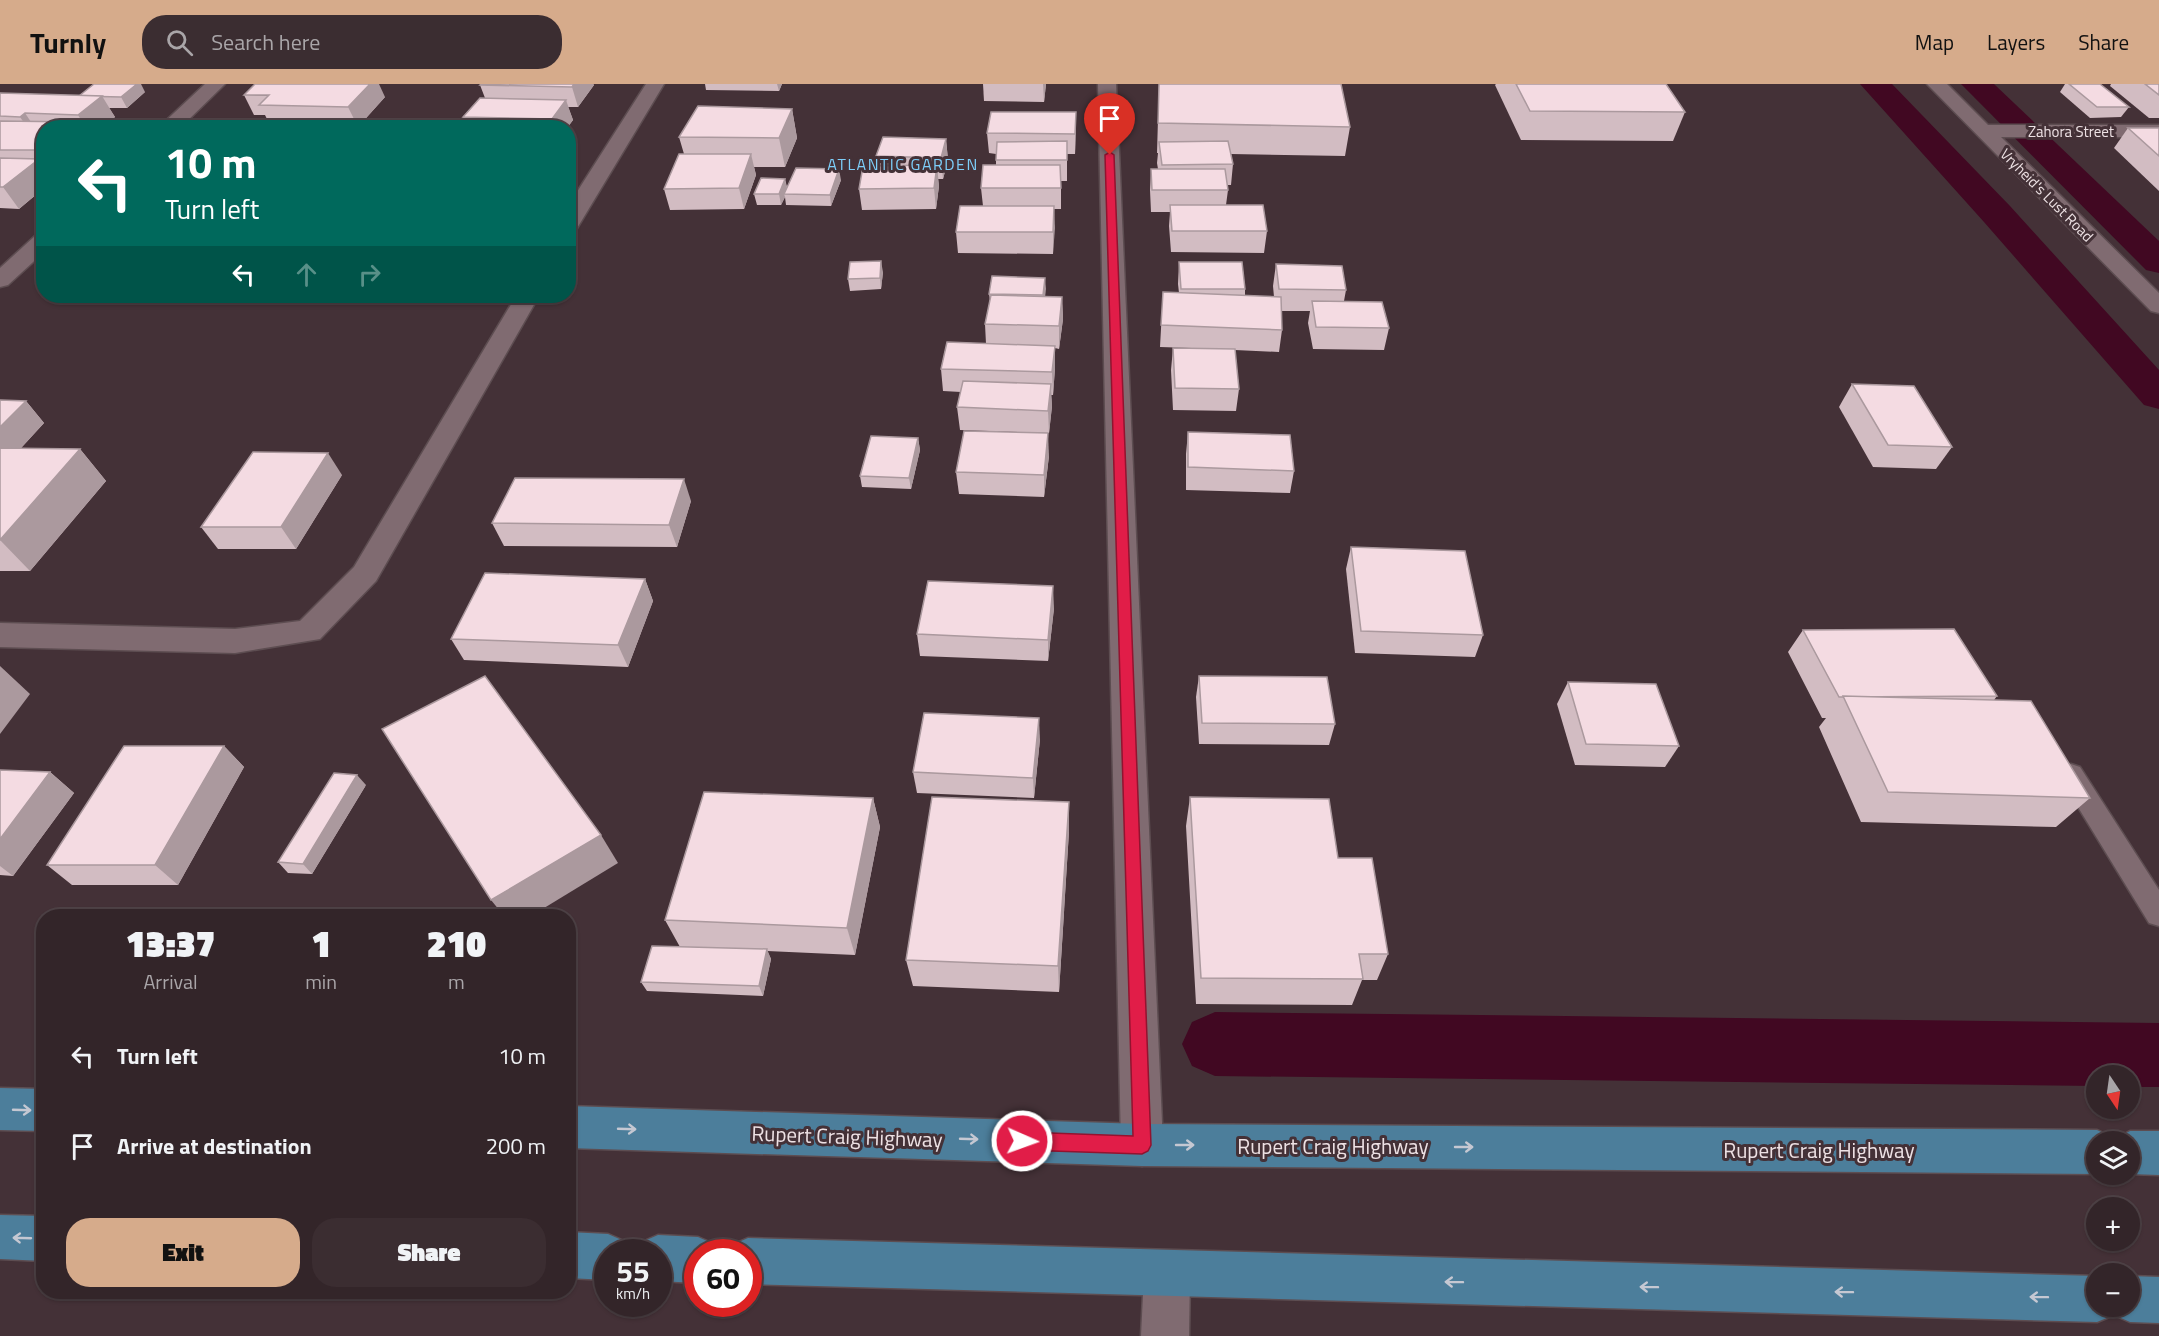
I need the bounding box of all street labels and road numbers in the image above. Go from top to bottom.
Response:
street label: Zahora Street [2028,120,2115,143]
street label: Vryheid's Lust Road [1995,143,2099,247]
street label: Rupert Craig Highway [751,1117,943,1155]
street label: Rupert Craig Highway [1237,1130,1429,1162]
street label: Rupert Craig Highway [1723,1134,1915,1166]

